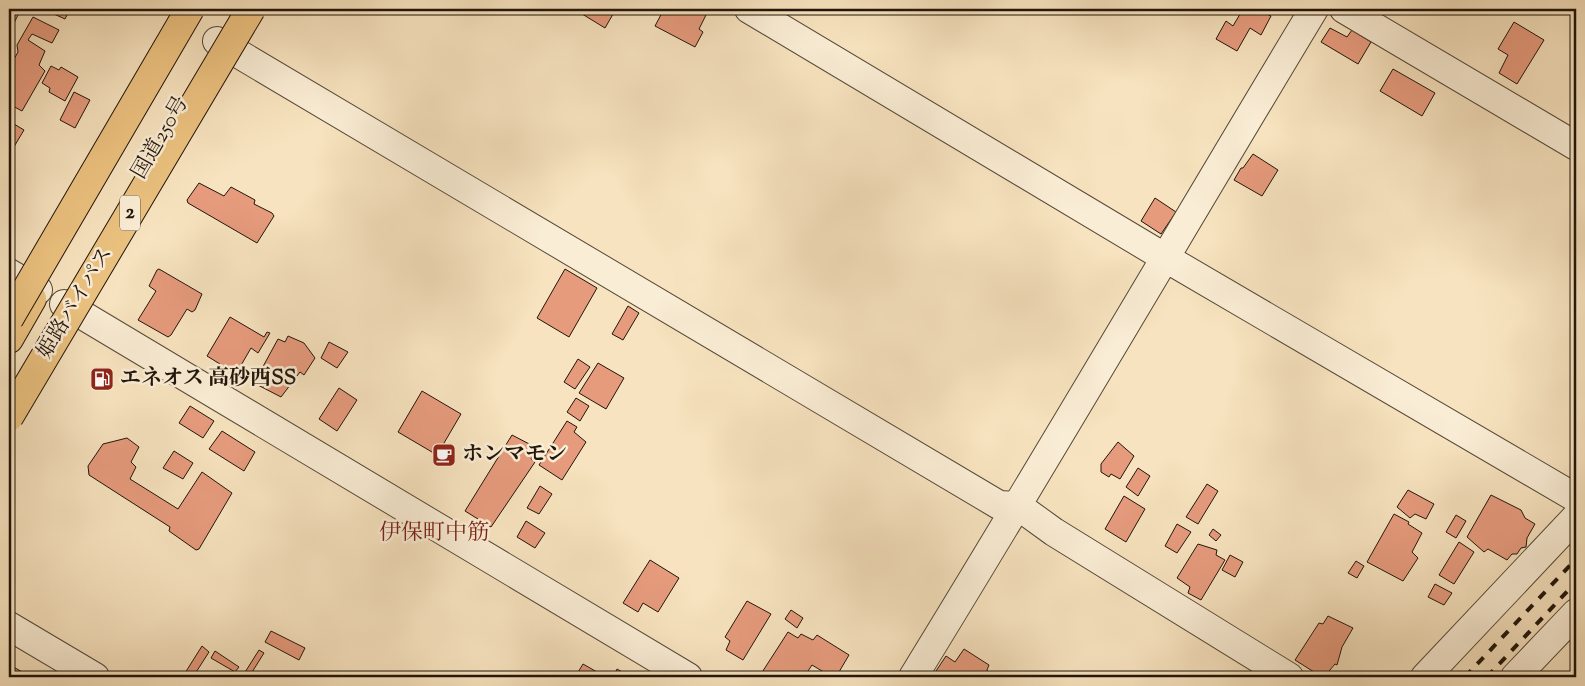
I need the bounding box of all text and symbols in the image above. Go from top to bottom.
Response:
street label: 国道250号 [125,91,197,185]
road number: 2 [120,196,140,230]
street label: 姫路バイパス [31,241,121,365]
place label: エネオス 高砂西SS [120,364,296,394]
fuel station icon: エネオス 高砂西SS [89,366,115,392]
place label: ホンマモン [462,440,567,470]
cafe icon: ホンマモン [431,442,457,468]
district label: 伊保町中筋 [379,518,489,550]

